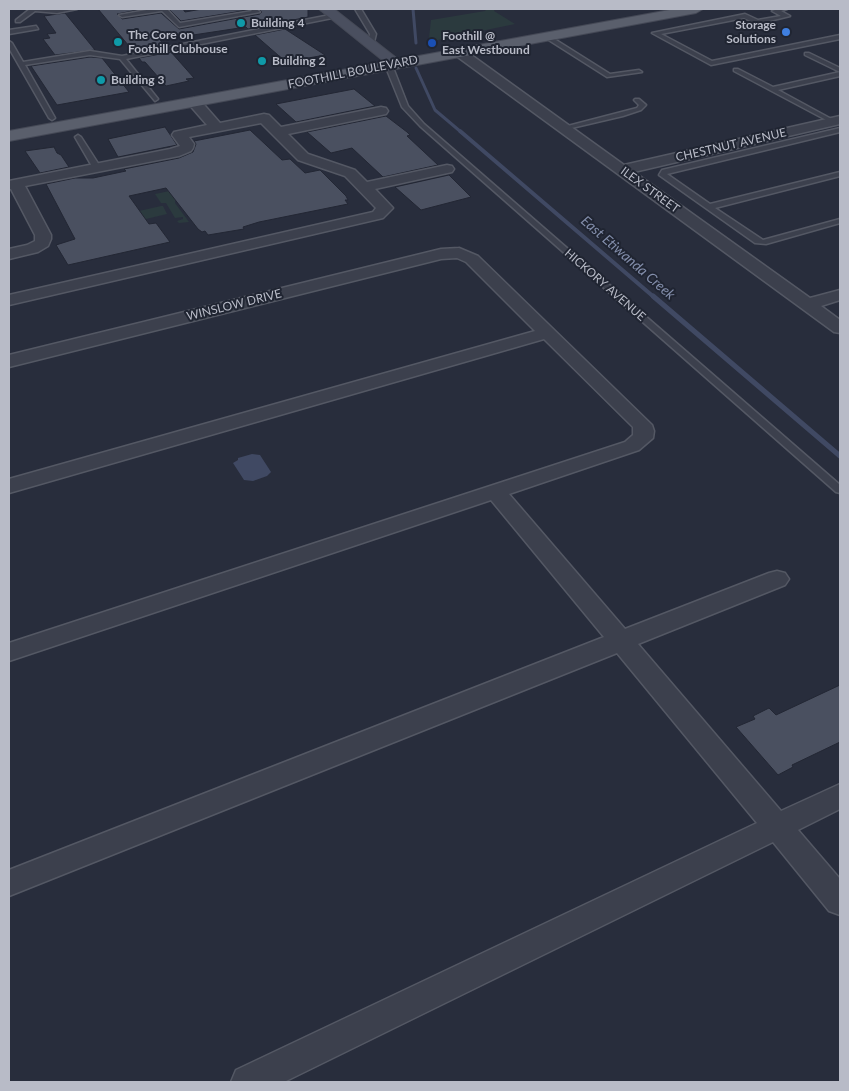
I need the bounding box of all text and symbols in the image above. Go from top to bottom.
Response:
place label: Building 4 [251,16,304,30]
marker: Building 4 [235,17,247,29]
place label: Storage Solutions [726,18,776,46]
marker: Storage Solutions [780,26,792,38]
place label: The Core on Foothill Clubhouse [128,28,228,56]
place label: Foothill @ East Westbound [442,29,530,57]
marker: The Core on Foothill Clubhouse [112,36,124,48]
marker: Foothill @ East Westbound [426,37,438,49]
street label: FOOTHILL BOULEVARD [287,52,419,92]
place label: Building 2 [272,54,325,68]
marker: Building 2 [256,55,268,67]
place label: Building 3 [111,73,164,87]
marker: Building 3 [95,74,107,86]
street label: CHESTNUT AVENUE [674,125,788,165]
street label: ILEX STREET [618,164,682,216]
water label: East Etiwanda Creek [578,213,678,303]
street label: HICKORY AVENUE [561,246,649,324]
street label: WINSLOW DRIVE [185,286,283,324]

